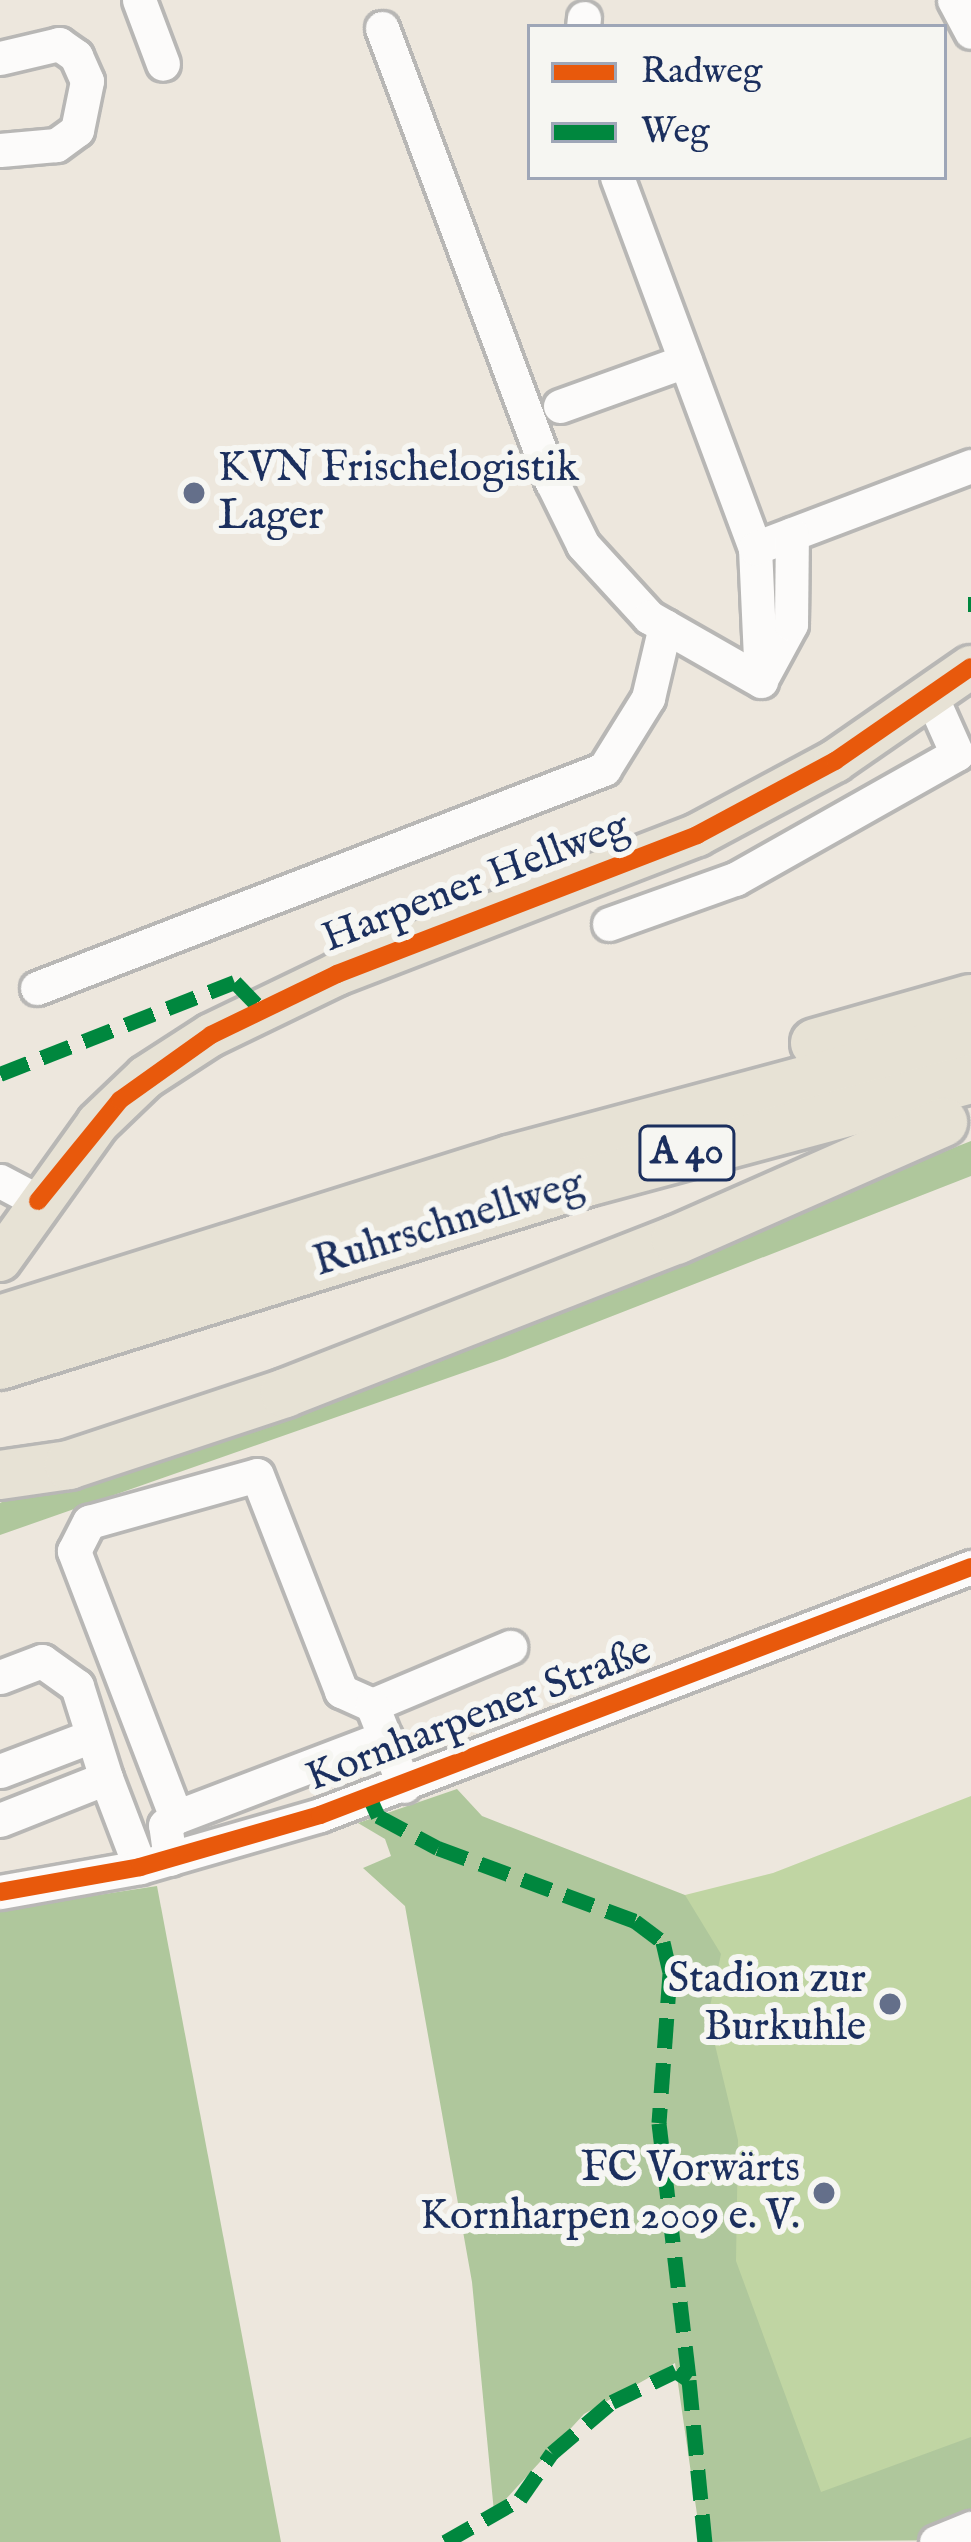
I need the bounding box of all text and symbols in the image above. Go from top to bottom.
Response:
legend [527,24,947,180]
text: Radweg [641,49,762,95]
text: Weg [641,109,710,155]
place label: KVN Frischelogistik Lager [218,444,579,542]
marker: KVN Frischelogistik Lager [181,480,207,506]
street label: Harpener Hellweg [316,801,636,965]
road number: A 40 [636,1120,738,1186]
street label: Ruhrschnellweg [308,1159,590,1289]
street label: Kornharpener Straße [300,1626,658,1804]
place label: Stadion zur Burkuhle [668,1955,866,2054]
marker: Stadion zur Burkuhle [877,1991,903,2017]
place label: FC Vorwärts Kornharpen 2009 e. V. [420,2144,800,2242]
marker: FC Vorwärts Kornharpen 2009 e. V. [811,2180,837,2206]

